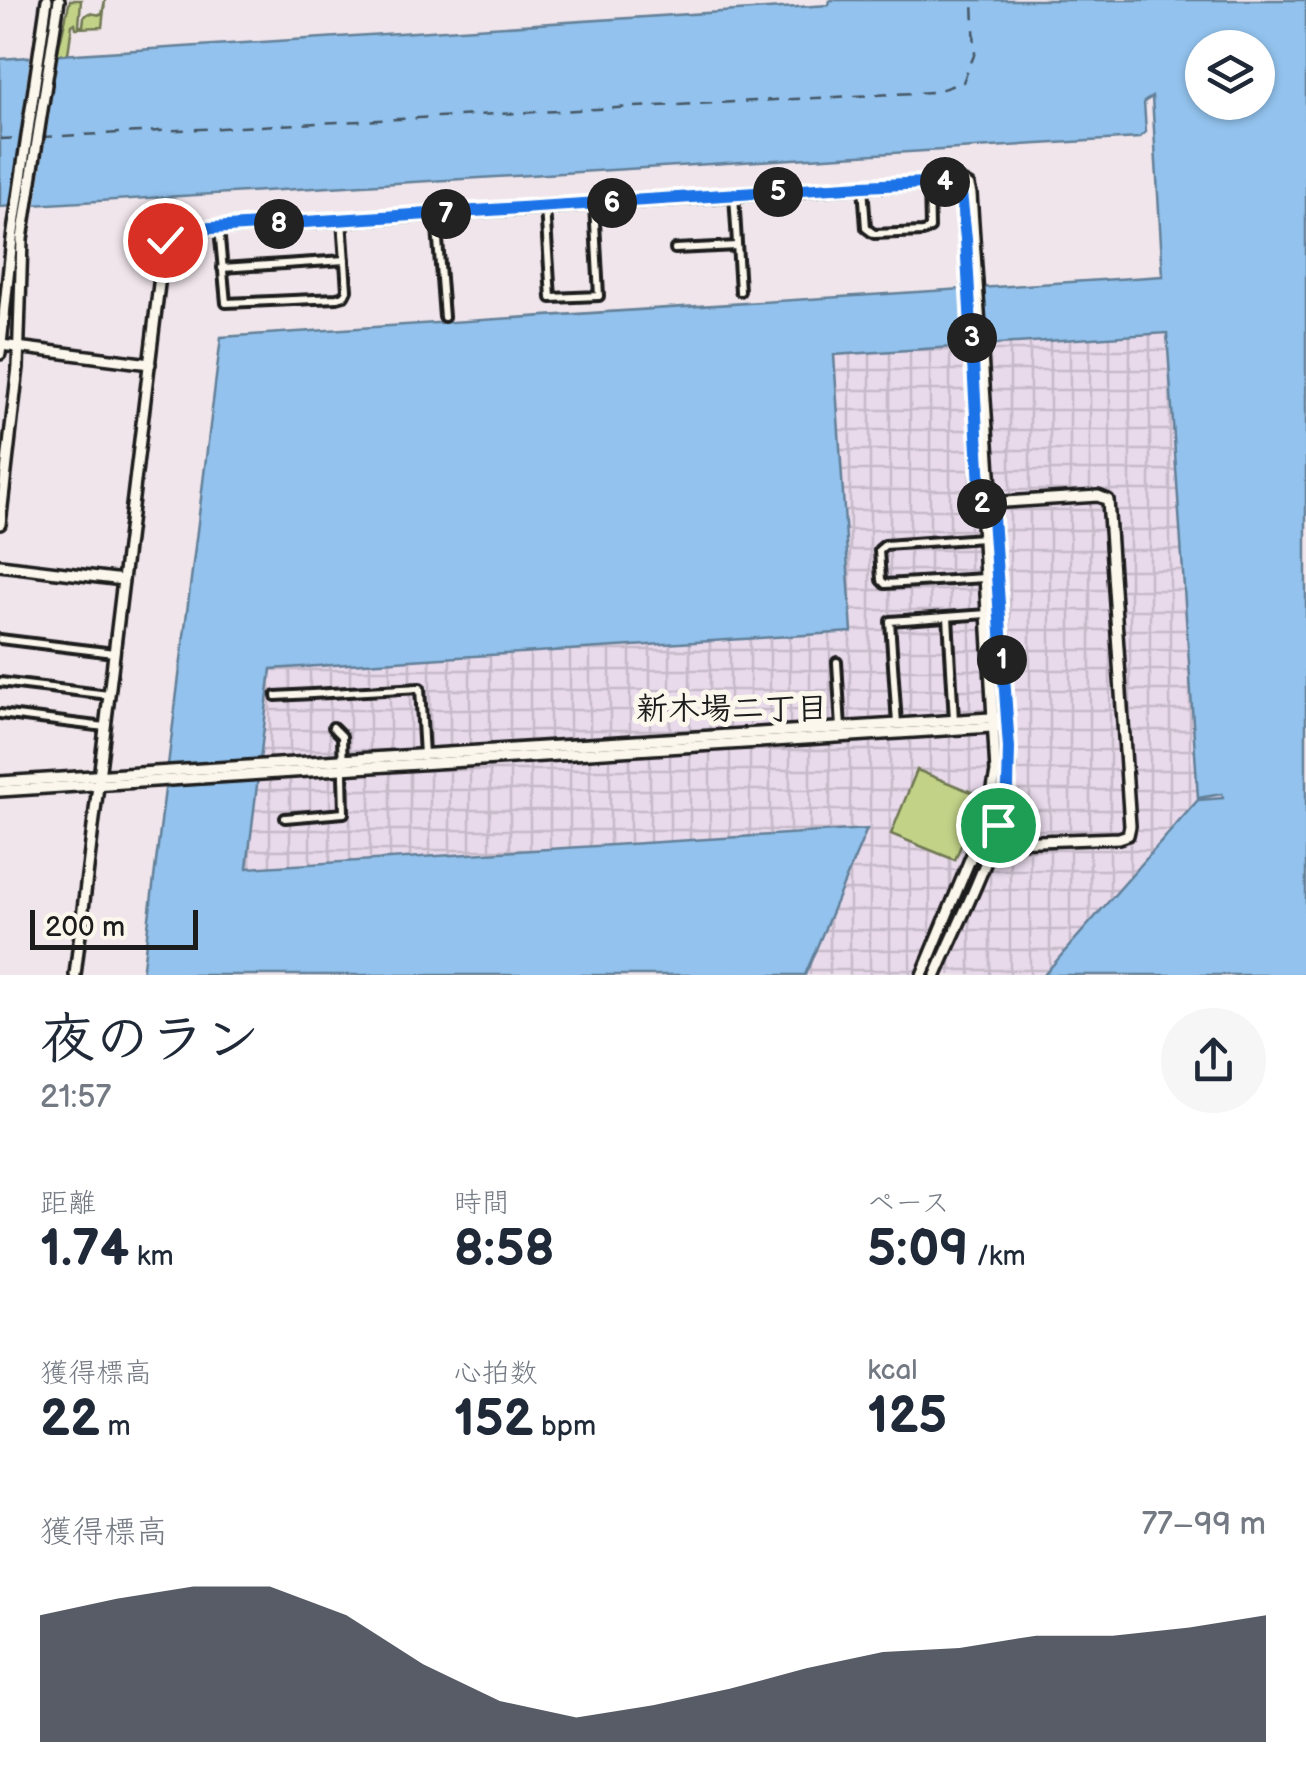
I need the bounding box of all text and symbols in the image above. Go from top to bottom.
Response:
map controls [1185,30,1275,120]
button: layers [1185,30,1275,120]
pin: 4 [920,157,970,207]
text: 4 [937,165,953,198]
pin: 5 [753,167,803,217]
text: 5 [770,175,786,208]
pin: 6 [587,178,637,228]
text: 6 [604,186,620,219]
pin: 7 [421,189,471,239]
text: 7 [438,197,454,230]
pin [123,198,208,283]
pin: 8 [254,199,304,249]
text: 8 [271,207,287,240]
icon: check [138,213,193,268]
pin: 3 [947,313,997,363]
text: 3 [964,321,980,354]
pin: 2 [957,479,1007,529]
text: 2 [974,487,990,520]
pin: 1 [977,635,1027,685]
text: 1 [996,643,1008,676]
district label: 新木場二丁目 [636,690,828,729]
pin [956,783,1041,868]
icon: arrive [971,798,1026,853]
scale bar [30,905,198,950]
text: 200 m [45,911,125,944]
text: 夜のラン [40,1007,260,1074]
button: share [1161,1008,1266,1113]
text: 21:57 [40,1078,111,1117]
text: 距離 [40,1187,96,1220]
text: 時間 [454,1187,510,1220]
text: ペース [867,1187,950,1220]
text: 1.74 [40,1220,129,1280]
text: 8:58 [454,1220,555,1280]
text: 5:09 [867,1220,969,1280]
text: km [129,1240,174,1273]
text: /km [969,1240,1026,1273]
text: kcal [867,1354,918,1387]
text: 獲得標高 [40,1357,152,1390]
text: 心拍数 [454,1357,538,1390]
text: 125 [867,1387,947,1447]
text: 22 [40,1390,100,1450]
text: 152 [454,1390,534,1450]
text: m [100,1410,131,1443]
text: bpm [534,1410,596,1443]
text: 77–99 m [1141,1505,1266,1544]
text: 獲得標高 [40,1513,168,1552]

